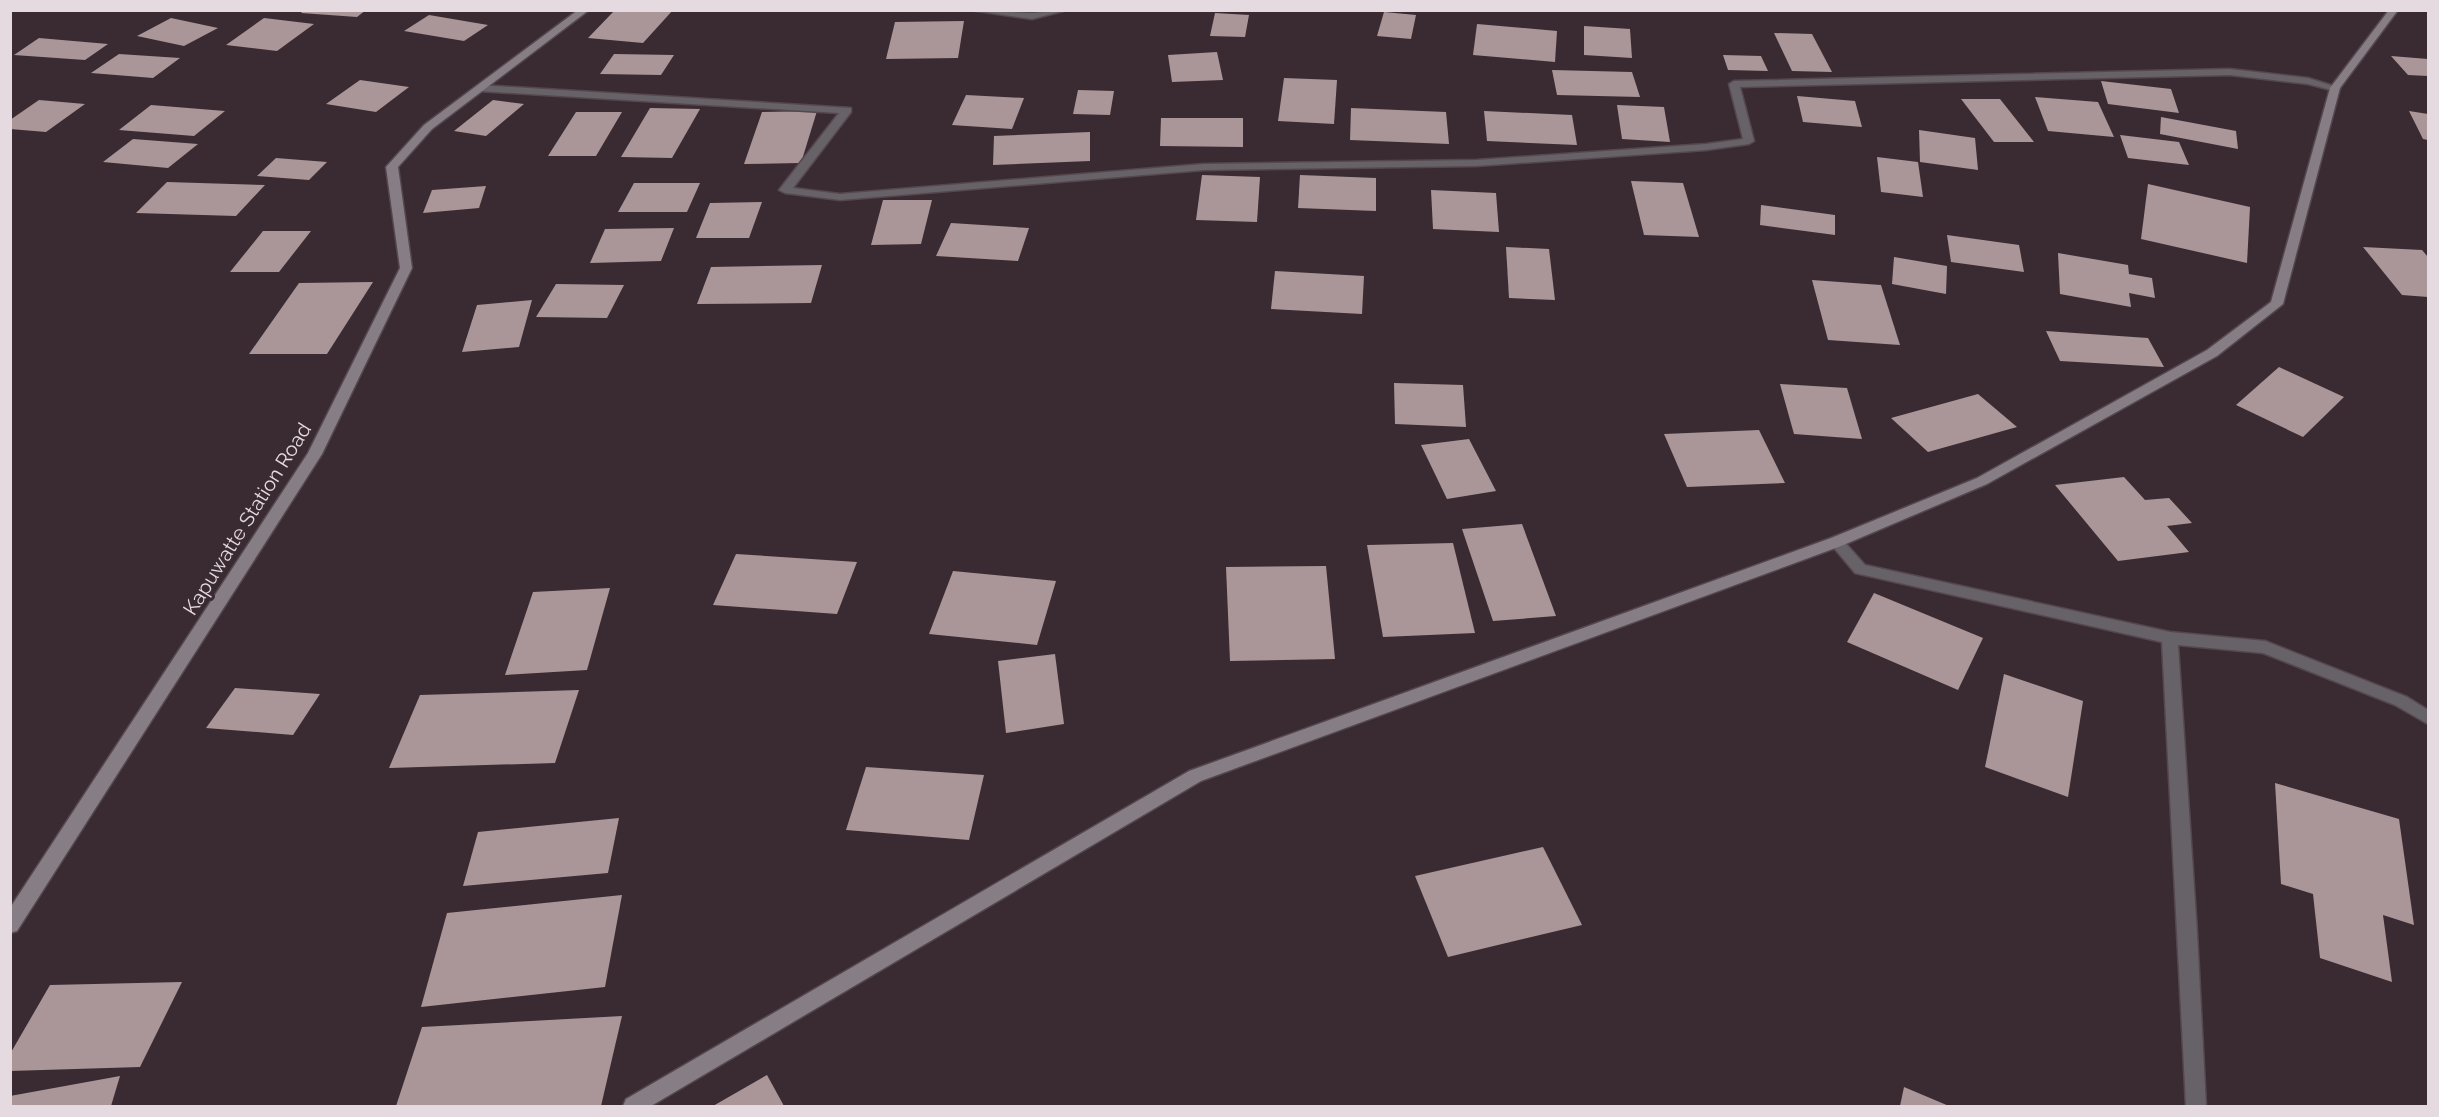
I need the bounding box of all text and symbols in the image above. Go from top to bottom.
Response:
street label: Kapuwatte Station Road [178,418,316,620]

